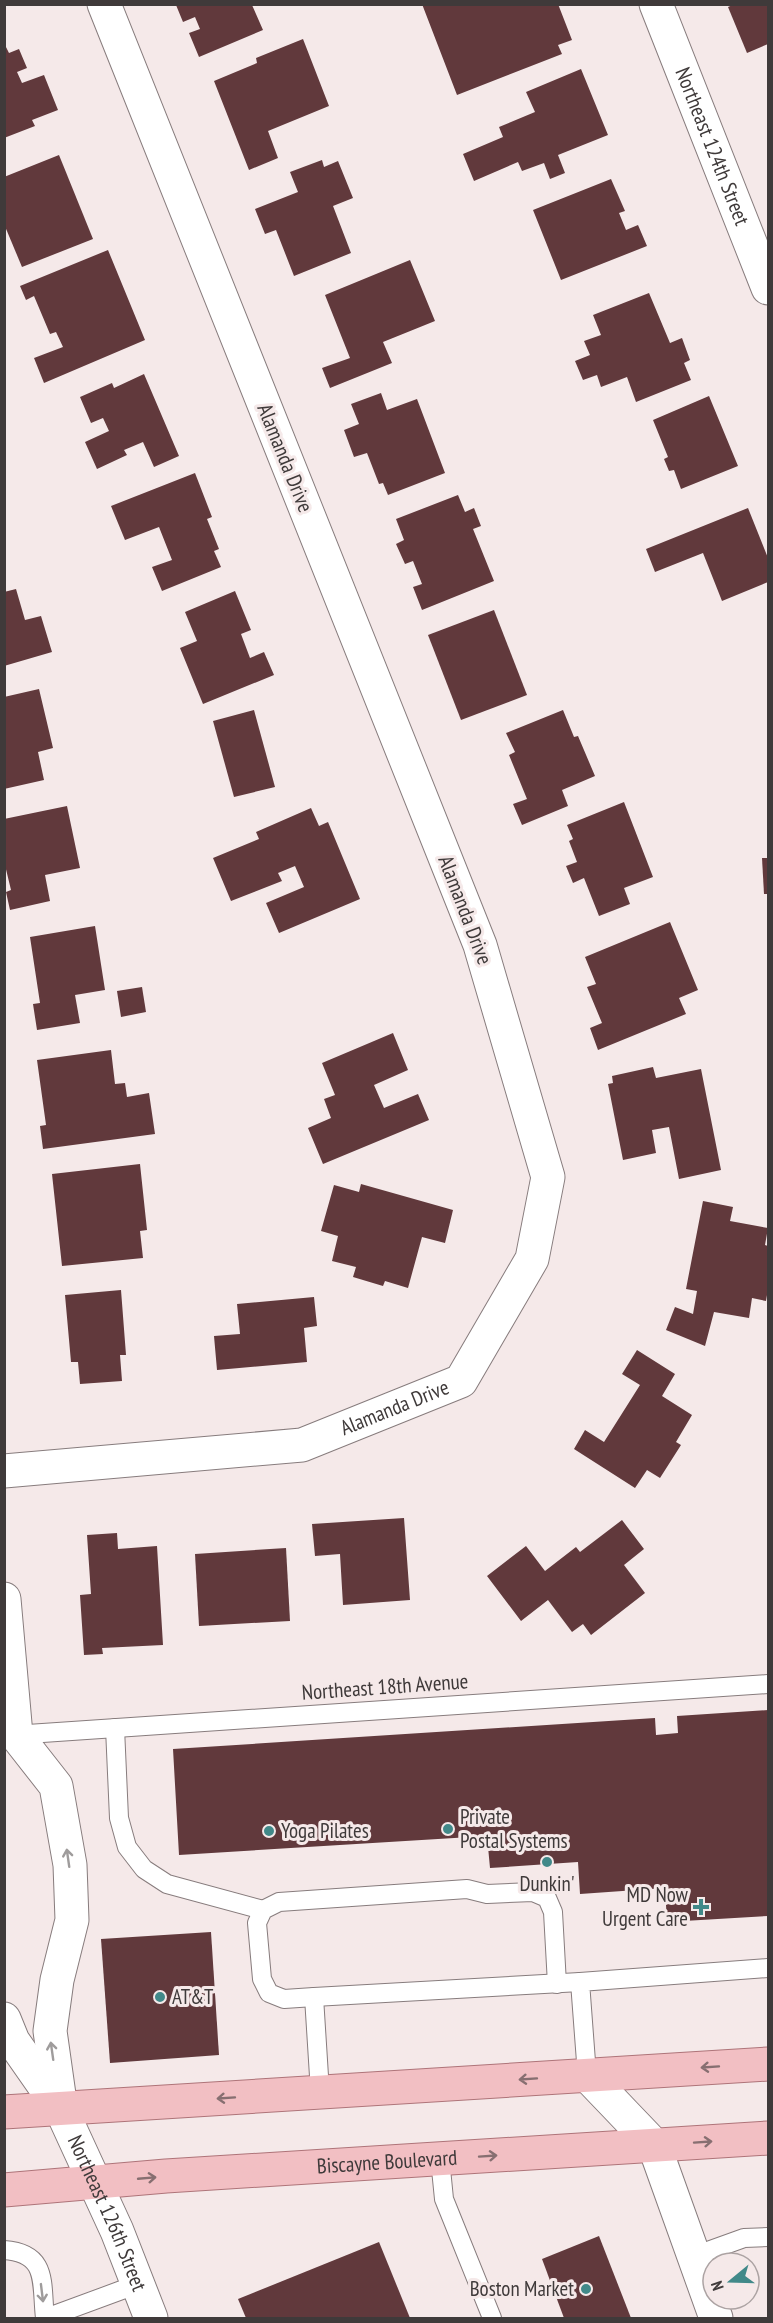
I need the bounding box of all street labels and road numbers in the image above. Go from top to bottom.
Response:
street label: Northeast 124th Street [669,63,756,229]
street label: Alamanda Drive [251,400,319,516]
street label: Alamanda Drive [432,851,499,968]
street label: Alamanda Drive [336,1373,453,1441]
street label: Northeast 18th Avenue [301,1667,469,1706]
street label: Northeast 126th Street [62,2131,153,2295]
street label: Biscayne Boulevard [316,2144,458,2179]

